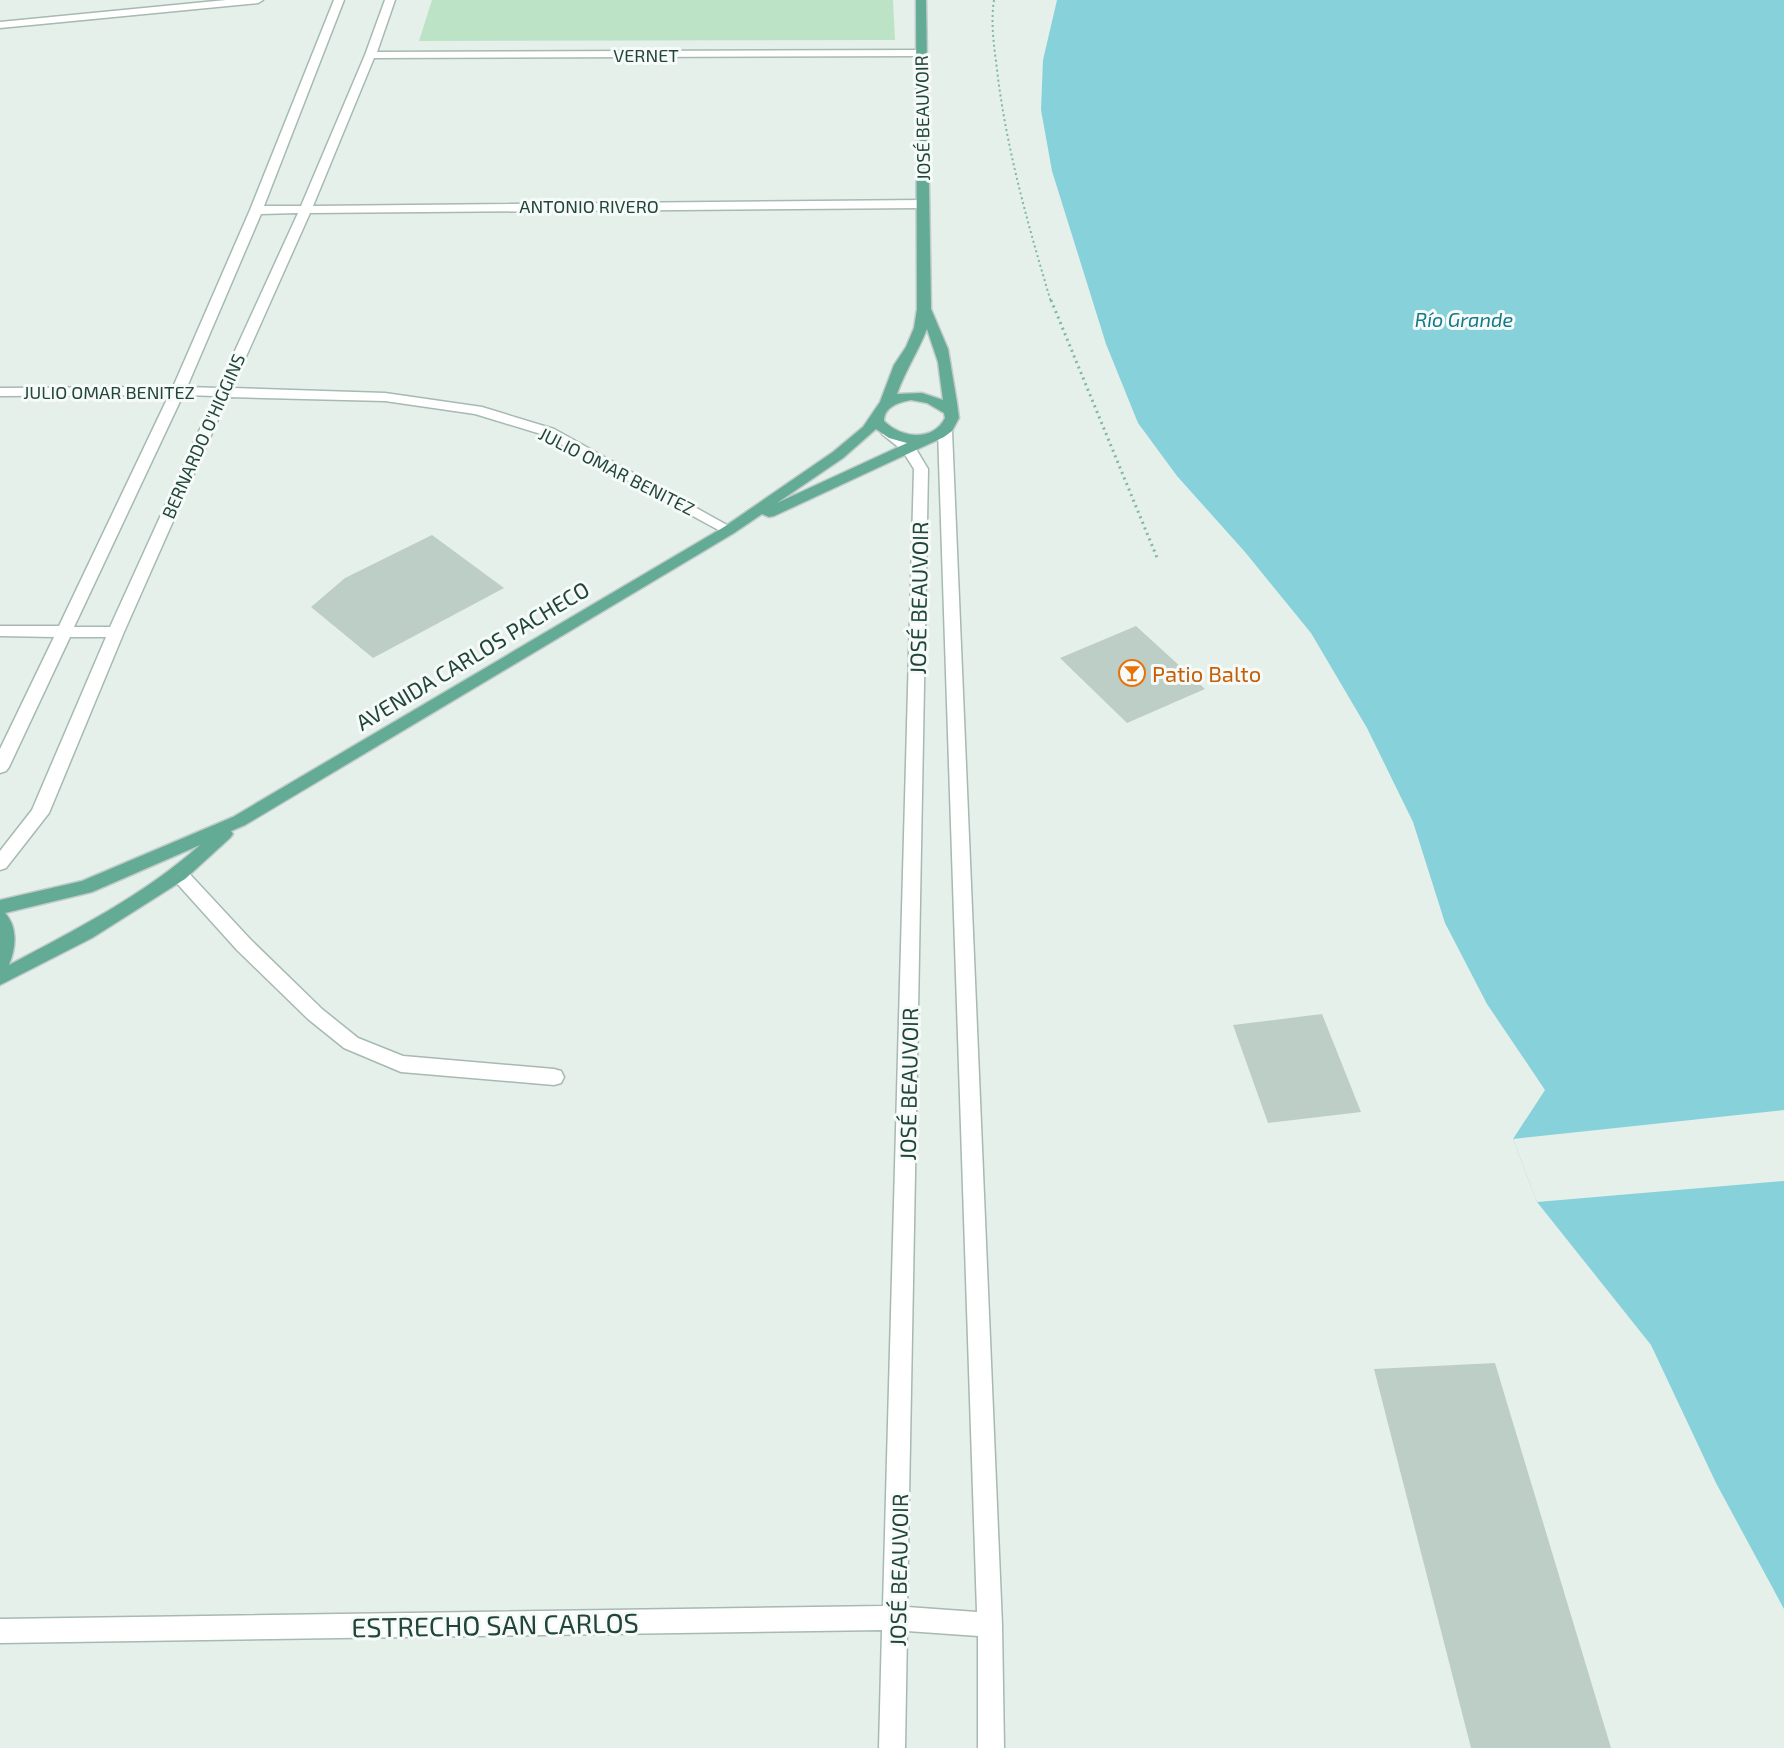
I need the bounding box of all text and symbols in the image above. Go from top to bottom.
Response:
street label: VERNET [613,44,679,66]
street label: JOSÉ BEAUVOIR [910,55,934,181]
street label: ANTONIO RIVERO [519,195,659,217]
water label: Río Grande [1415,307,1513,331]
street label: BERNARDO O'HIGGINS [157,350,249,522]
street label: JULIO OMAR BENITEZ [23,381,195,403]
street label: JULIO OMAR BENITEZ [536,422,698,520]
street label: JOSÉ BEAUVOIR [904,521,932,675]
street label: AVENIDA CARLOS PACHECO [351,575,593,735]
bar icon: Patio Balto [1117,658,1147,688]
place label: Patio Balto [1152,660,1261,686]
street label: JOSÉ BEAUVOIR [894,1007,922,1161]
street label: JOSÉ BEAUVOIR [884,1493,912,1647]
street label: ESTRECHO SAN CARLOS [351,1605,639,1643]

